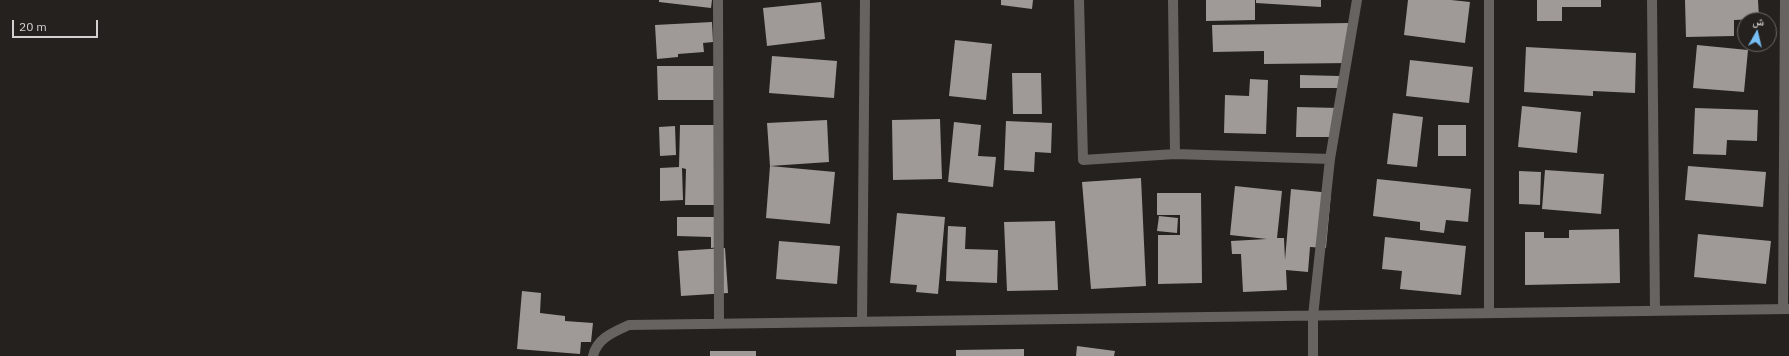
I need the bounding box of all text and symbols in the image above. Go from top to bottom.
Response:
scale bar [14,12,100,38]
north arrow [1737,12,1777,52]
text: ش [1752,13,1765,29]
text: 20 m [19,19,47,34]

